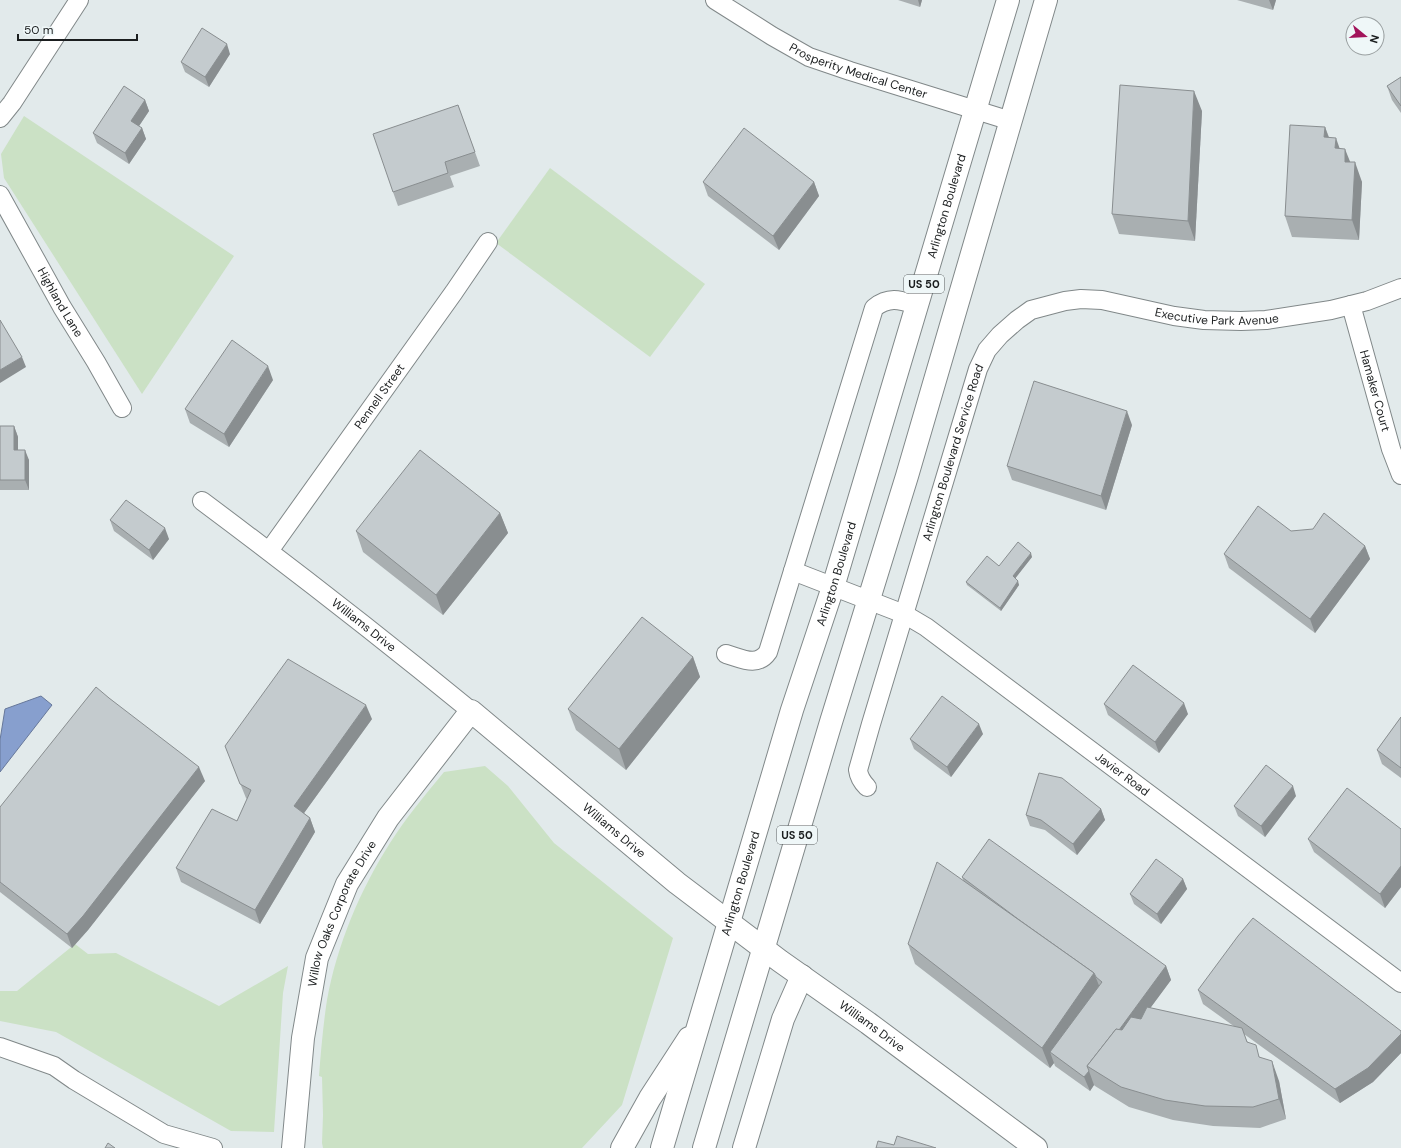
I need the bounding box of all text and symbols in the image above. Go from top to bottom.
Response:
scale bar [18,16,137,42]
north arrow [1345,16,1385,56]
text: 50 m [24,22,53,38]
text: N [1367,33,1382,45]
street label: Prosperity Medical Center [786,39,930,103]
street label: Arlington Boulevard [923,152,970,260]
street label: Highland Lane [34,265,87,340]
road number: US 50 [904,275,944,293]
street label: Executive Park Avenue [1153,304,1280,329]
street label: Hamaker Court [1356,348,1394,434]
street label: Pennell Street [351,360,408,432]
street label: Arlington Boulevard Service Road [919,361,987,543]
street label: Arlington Boulevard [813,520,860,628]
street label: Williams Drive [328,595,400,656]
street label: Javier Road [1092,749,1153,800]
street label: Williams Drive [579,799,649,862]
road number: US 50 [777,826,817,844]
street label: Arlington Boulevard [717,829,764,938]
street label: Willow Oaks Corporate Drive [304,837,380,988]
street label: Williams Drive [836,997,908,1056]

